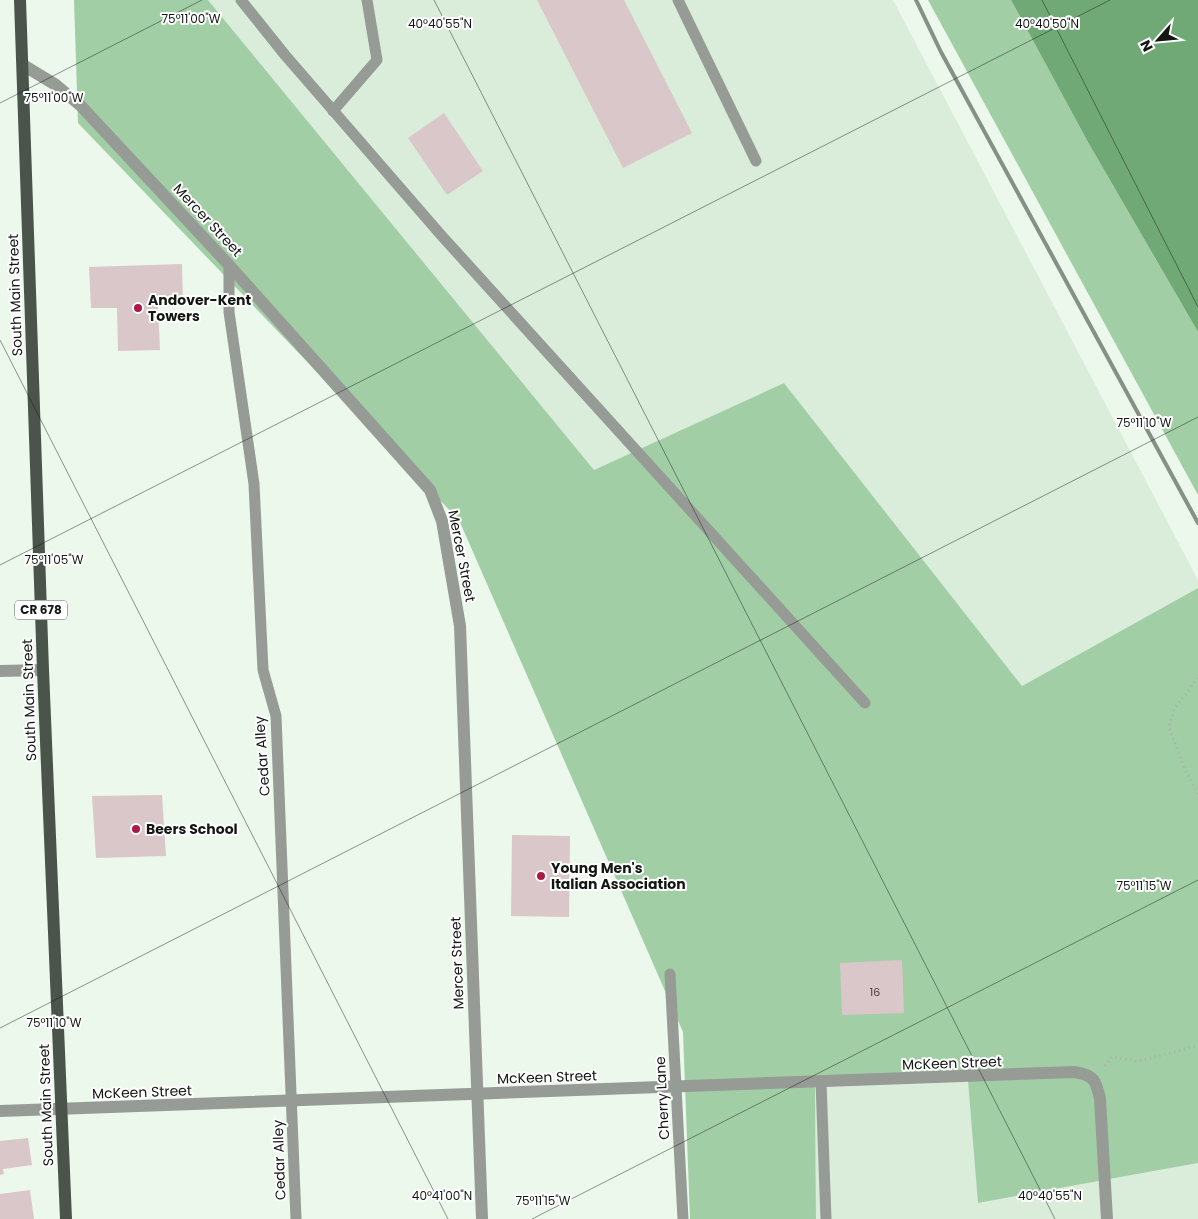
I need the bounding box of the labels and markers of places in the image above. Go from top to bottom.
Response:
place label: Andover-Kent Towers [148,290,251,326]
marker: Andover-Kent Towers [132,302,144,314]
place label: Beers School [146,819,238,839]
marker: Beers School [130,823,142,835]
place label: Young Men's Italian Association [551,858,686,894]
marker: Young Men's Italian Association [535,870,547,882]

